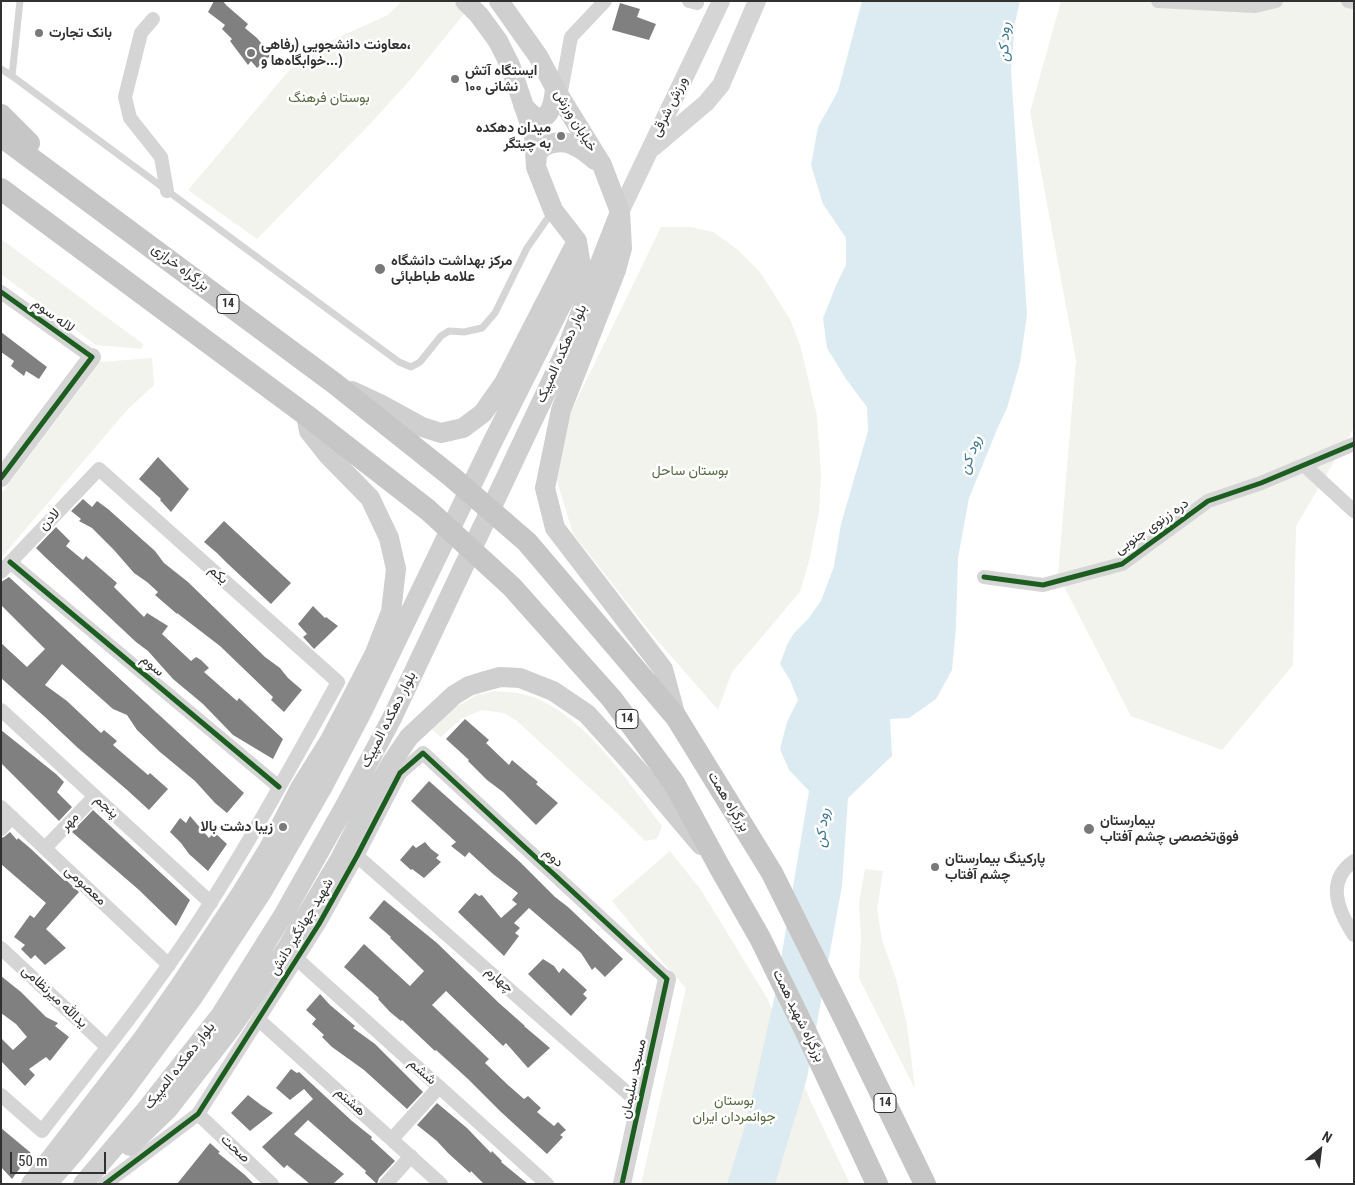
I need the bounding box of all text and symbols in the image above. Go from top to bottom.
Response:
water label: رود کن [995,22,1015,62]
place label: بانک تجارت [49,25,112,41]
marker: بانک تجارت [33,27,45,39]
place label: معاونت دانشجویی (رفاهی، خوابگاه‌ها و...) [261,37,411,70]
marker: معاونت دانشجویی (رفاهی، خوابگاه‌ها و...) [245,47,257,59]
place label: ایستگاه آتش نشانی ۱۰۰ [465,63,537,95]
marker: ایستگاه آتش نشانی ۱۰۰ [449,73,461,85]
street label: ورزش شرقی [648,74,692,140]
street label: خیابان ورزش [550,87,600,155]
park label: بوستان فرهنگ [288,90,370,106]
place label: میدان دهکده به چیتگر [476,120,551,152]
marker: میدان دهکده به چیتگر [555,130,567,142]
street label: بزرگراه خرازی [148,241,212,295]
place label: مرکز بهداشت دانشگاه علامه طباطبائی [391,253,512,286]
marker: مرکز بهداشت دانشگاه علامه طباطبائی [373,262,387,276]
road number: 14 [217,294,239,314]
street label: لاله سوم [29,295,77,337]
street label: بلوار دهکده المپیک [533,302,591,406]
water label: رود کن [956,433,986,477]
park label: بوستان ساحل [652,463,728,479]
street label: دره زرنوی جنوبی [1112,495,1192,559]
street label: لادن [36,505,64,535]
street label: یکم [205,562,231,588]
street label: سوم [137,651,167,681]
street label: بلوار دهکده المپیک [357,669,421,771]
road number: 14 [616,710,638,729]
street label: بزرگراه همت [703,769,753,835]
street label: پنجم [90,792,122,822]
water label: رود کن [812,807,834,849]
street label: مهر [57,809,83,835]
place label: بیمارستان فوق‌تخصصی چشم آفتاب [1100,813,1239,846]
place label: زیبا دشت بالا [201,819,273,835]
marker: زیبا دشت بالا [277,821,289,833]
marker: بیمارستان فوق‌تخصصی چشم آفتاب [1082,822,1096,836]
street label: دوم [540,845,566,871]
place label: پاركينگ بيمارستان چشم آفتاب [945,851,1045,884]
marker: پاركينگ بيمارستان چشم آفتاب [929,861,941,873]
street label: معصومی [61,863,109,909]
street label: شهید جهانگیر دانش [266,875,338,979]
street label: یدالله میرنظامی [18,962,90,1032]
street label: چهارم [481,963,517,997]
street label: بزرگراه شهید همت [768,967,828,1065]
street label: بلوار دهکده المپیک [141,1019,219,1113]
street label: مسجد سلیمان [617,1038,651,1120]
street label: ششم [405,1055,439,1089]
street label: هشتم [331,1084,369,1120]
park label: بوستان جوانمردان ایران [692,1093,776,1126]
road number: 14 [874,1094,896,1112]
north arrow [1295,1125,1345,1175]
text: N [1320,1128,1335,1146]
street label: صحت [217,1131,253,1167]
scale bar [12,1142,109,1174]
text: 50 m [18,1152,48,1170]

